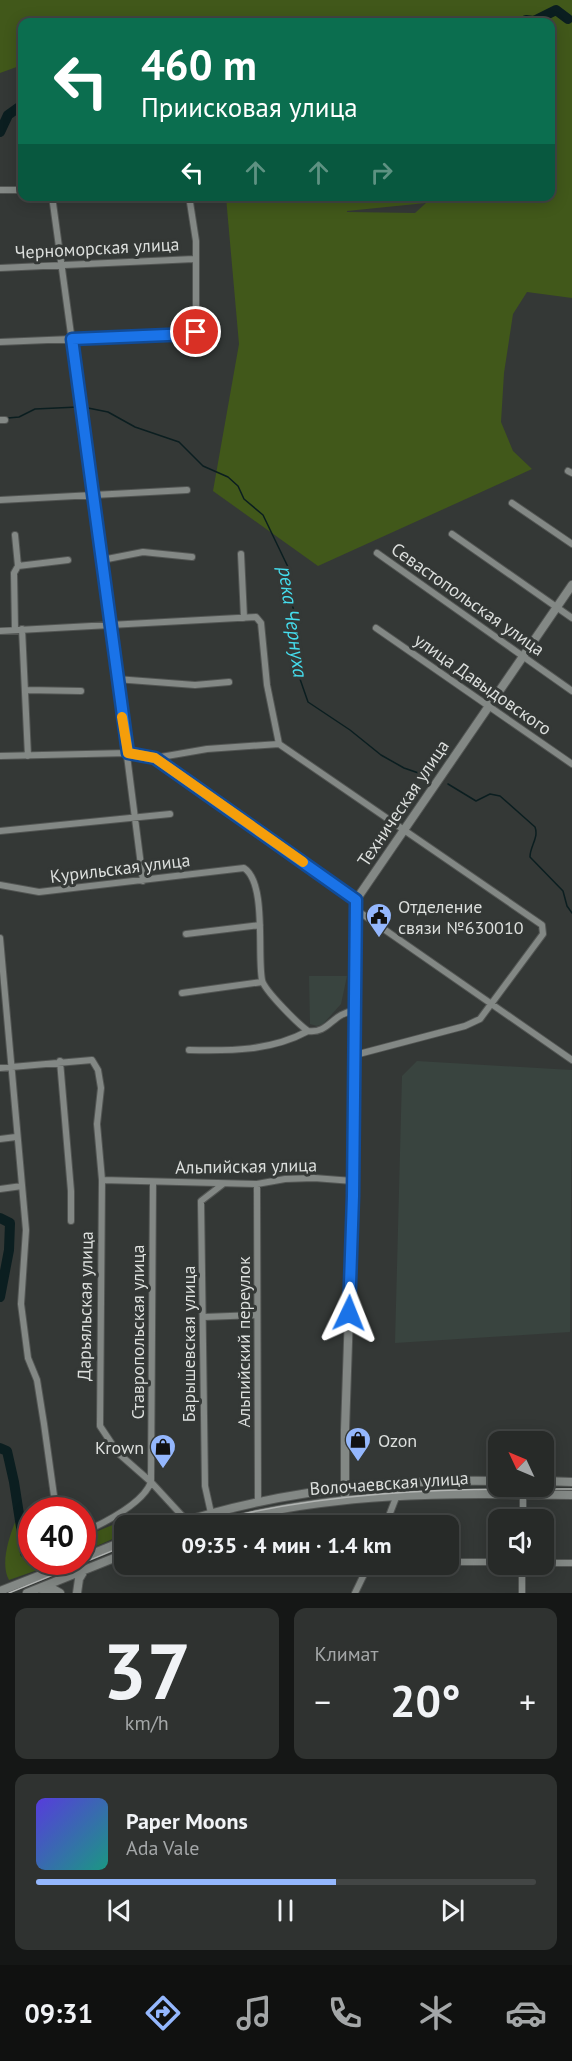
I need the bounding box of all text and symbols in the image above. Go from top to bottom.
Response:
text: 460 m [141,37,257,92]
icon: left [42,42,120,120]
text: Приисковая улица [141,90,358,124]
icon: left [176,156,209,189]
icon: ahead [239,156,272,189]
icon: ahead [302,156,335,189]
icon: right [365,156,398,189]
street label: Черноморская улица [14,232,180,264]
pin [170,306,221,357]
icon: arrive [179,315,212,348]
street label: Севастопольская улица [387,537,549,661]
water label: река Чернуха [272,564,314,680]
street label: улица Давыдовского [410,628,556,740]
street label: Техническая улица [352,735,454,871]
street label: Курильская улица [49,848,191,888]
place label: Отделение связи №630010 [398,895,524,939]
public building icon: Отделение связи №630010 [364,901,394,939]
street label: Альпийская улица [175,1153,317,1179]
street label: Дарьяльская улица [72,1231,98,1381]
street label: Ставропольская улица [126,1245,149,1419]
street label: Альпийский переулок [232,1256,255,1428]
street label: Барышевская улица [177,1266,200,1422]
position arrow [317,1281,381,1345]
shop icon: Ozon [343,1425,373,1463]
place label: Ozon [378,1429,417,1452]
north arrow [488,1431,554,1497]
map controls [488,1431,554,1575]
shop icon: Krown [148,1432,178,1470]
place label: Krown [95,1436,144,1459]
street label: Волочаевская улица [309,1466,469,1500]
speed limit sign: 40 [18,1497,96,1575]
button: sound [488,1509,554,1575]
text: 09:35 · 4 мин · 1.4 km [181,1531,392,1559]
text: 37 [103,1620,191,1721]
text: Климат [315,1641,378,1667]
text: 20° [390,1671,461,1729]
text: − [315,1680,331,1723]
text: + [519,1680,536,1723]
text: km/h [125,1710,169,1736]
text: Paper Moons [126,1807,248,1835]
text: Ada Vale [126,1835,199,1861]
icon: previous [103,1894,136,1927]
icon: pause [269,1894,302,1927]
icon: next [436,1894,469,1927]
icon: directions [142,1992,184,2034]
icon: music [233,1992,275,2034]
icon: phone [324,1992,366,2034]
icon: climate [415,1992,457,2034]
icon: car [505,1992,547,2034]
text: 09:31 [24,1996,93,2030]

